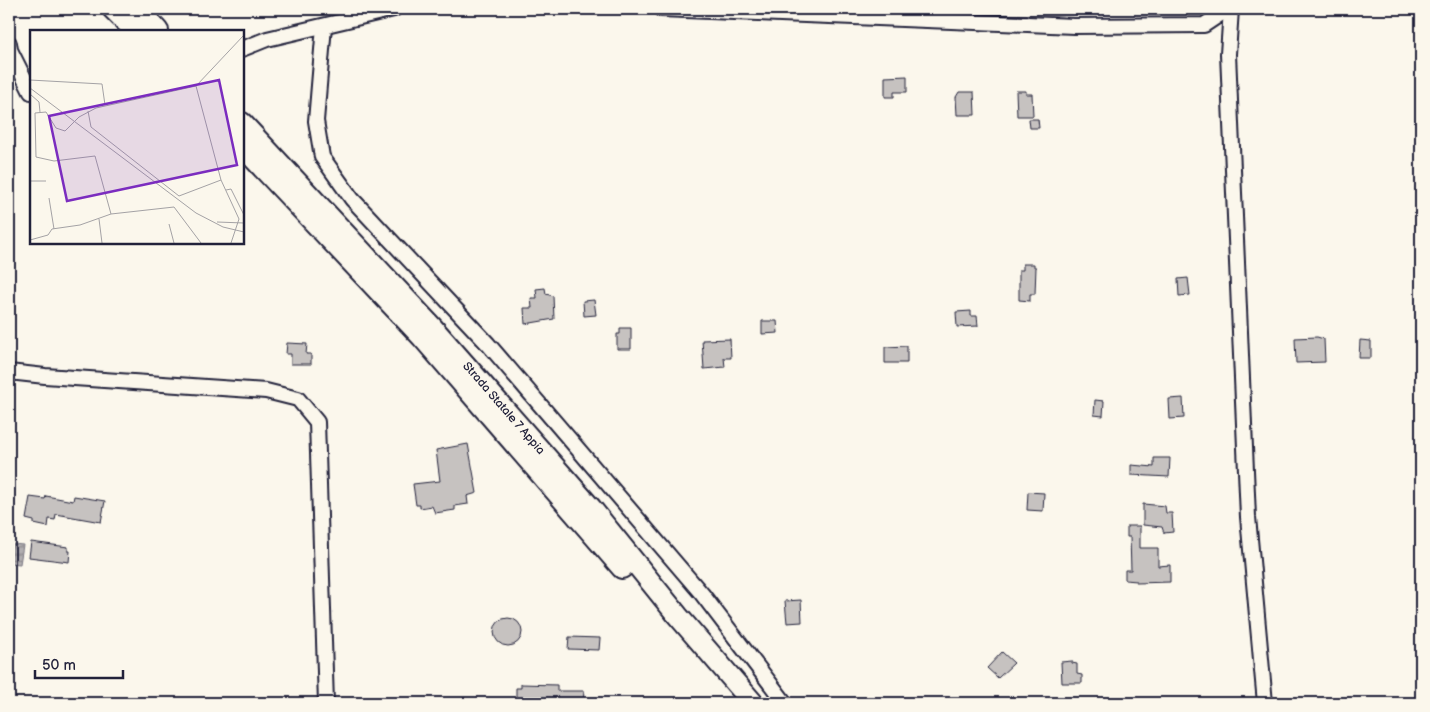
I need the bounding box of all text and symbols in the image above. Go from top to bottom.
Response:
inset map [30,30,244,244]
street label: Strada Statale 7 Appia [459,359,548,458]
scale bar [35,647,122,679]
text: 50 m [42,656,76,675]

